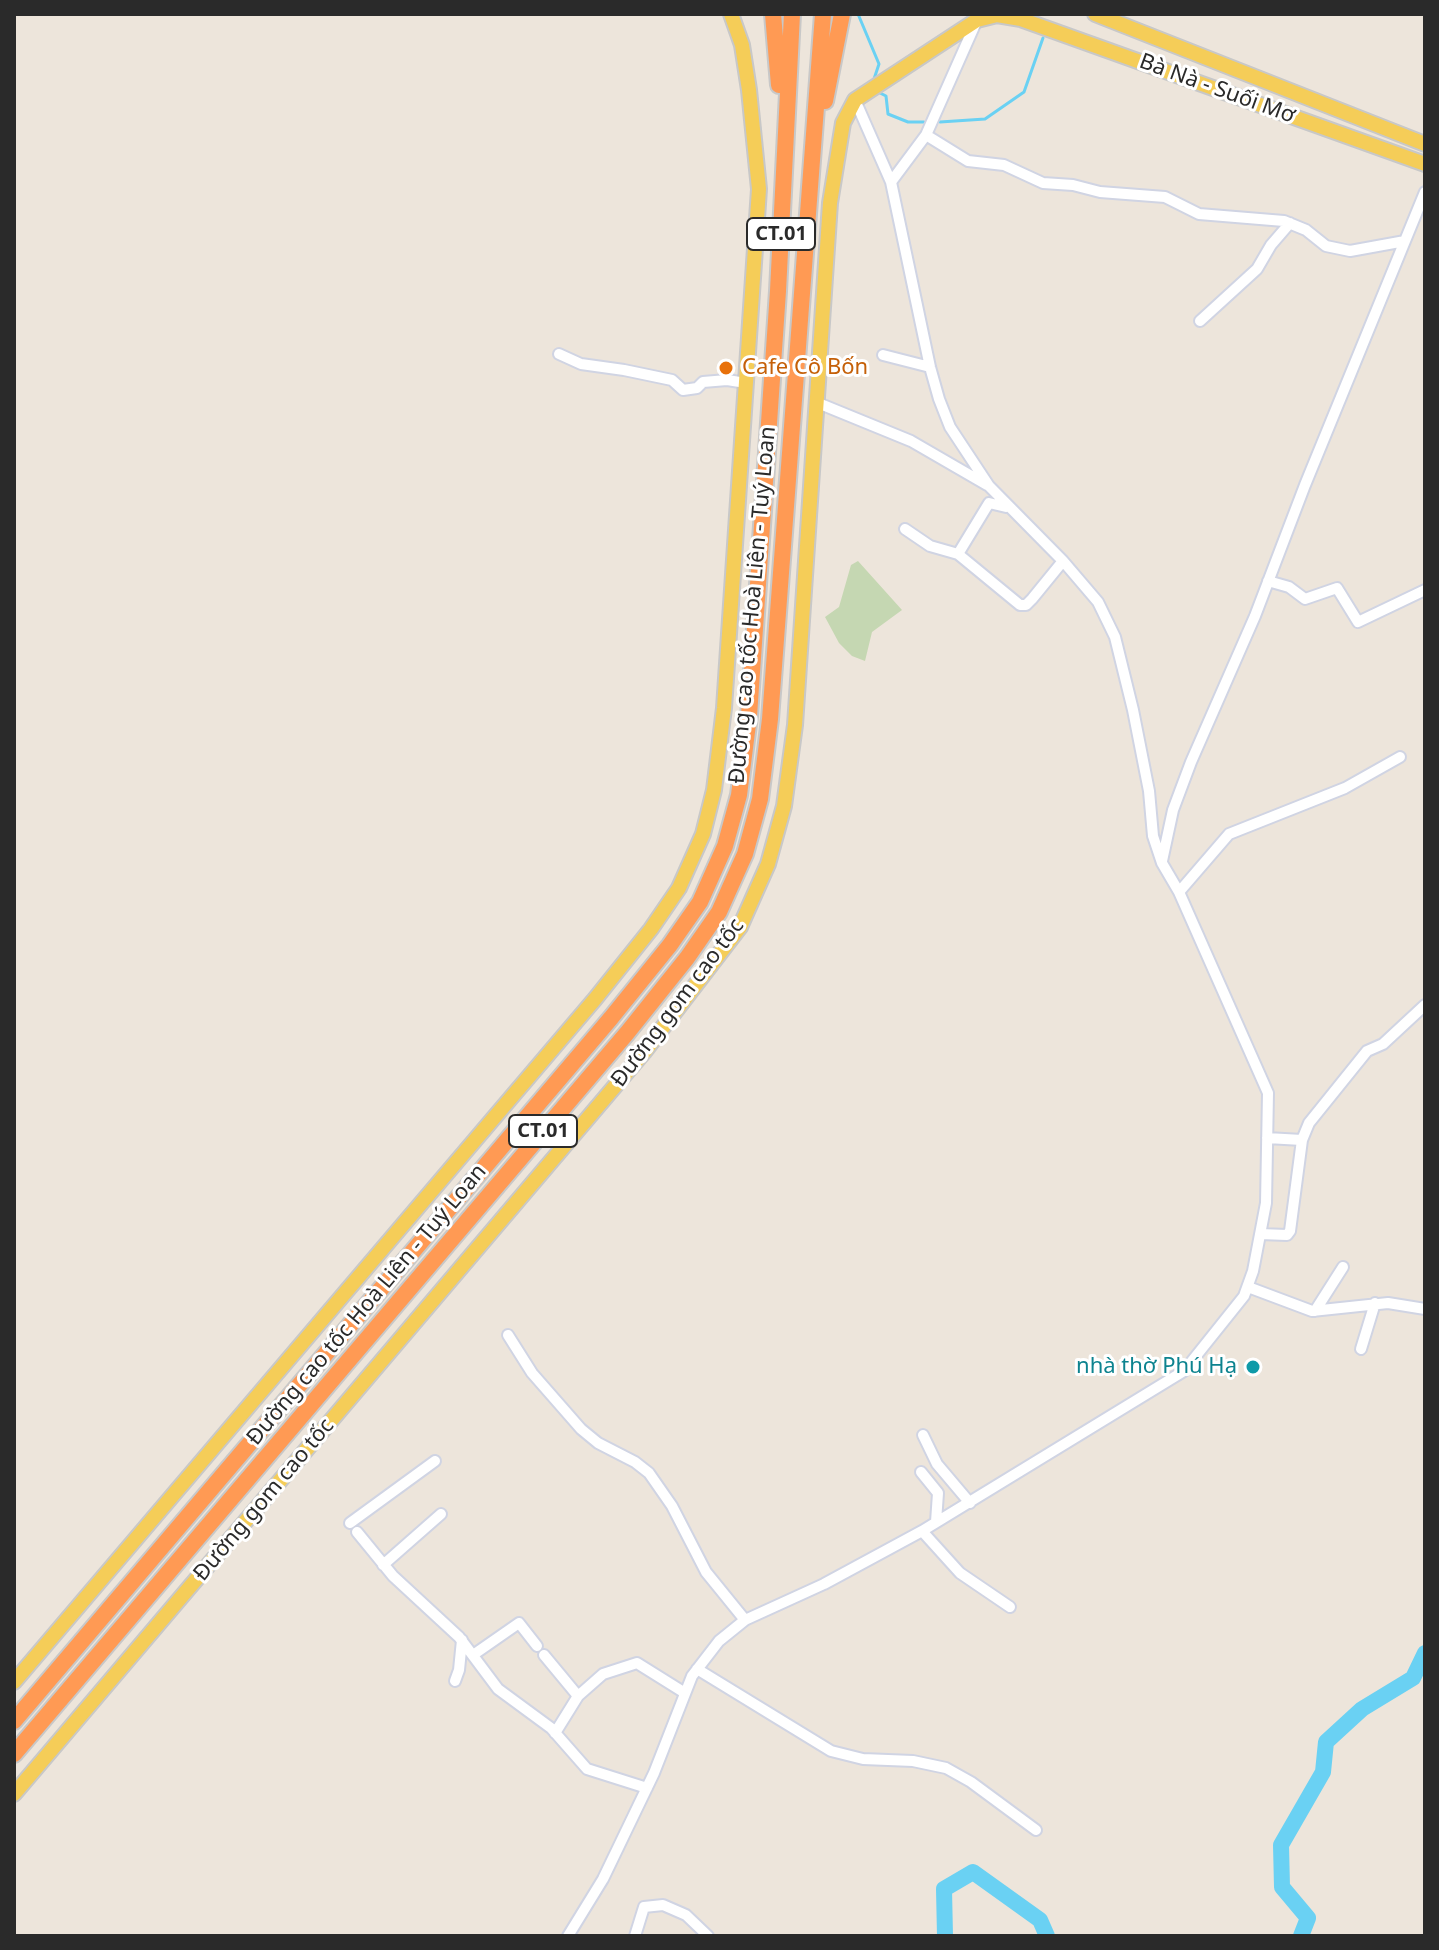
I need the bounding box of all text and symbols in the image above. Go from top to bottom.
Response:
street label: Bà Nà - Suối Mơ [1136,49,1298,129]
road number: CT.01 [747,218,815,250]
place label: Cafe Cô Bốn [742,355,868,381]
marker: Cafe Cô Bốn [717,359,735,377]
street label: Đường cao tốc Hoà Liên - Tuý Loan [724,425,782,785]
street label: Đường gom cao tốc [606,914,750,1092]
road number: CT.01 [509,1115,577,1147]
street label: Đường cao tốc Hoà Liên - Tuý Loan [242,1159,492,1451]
place label: nhà thờ Phú Hạ [1076,1354,1237,1380]
marker: nhà thờ Phú Hạ [1244,1358,1262,1376]
street label: Đường gom cao tốc [188,1413,340,1587]

